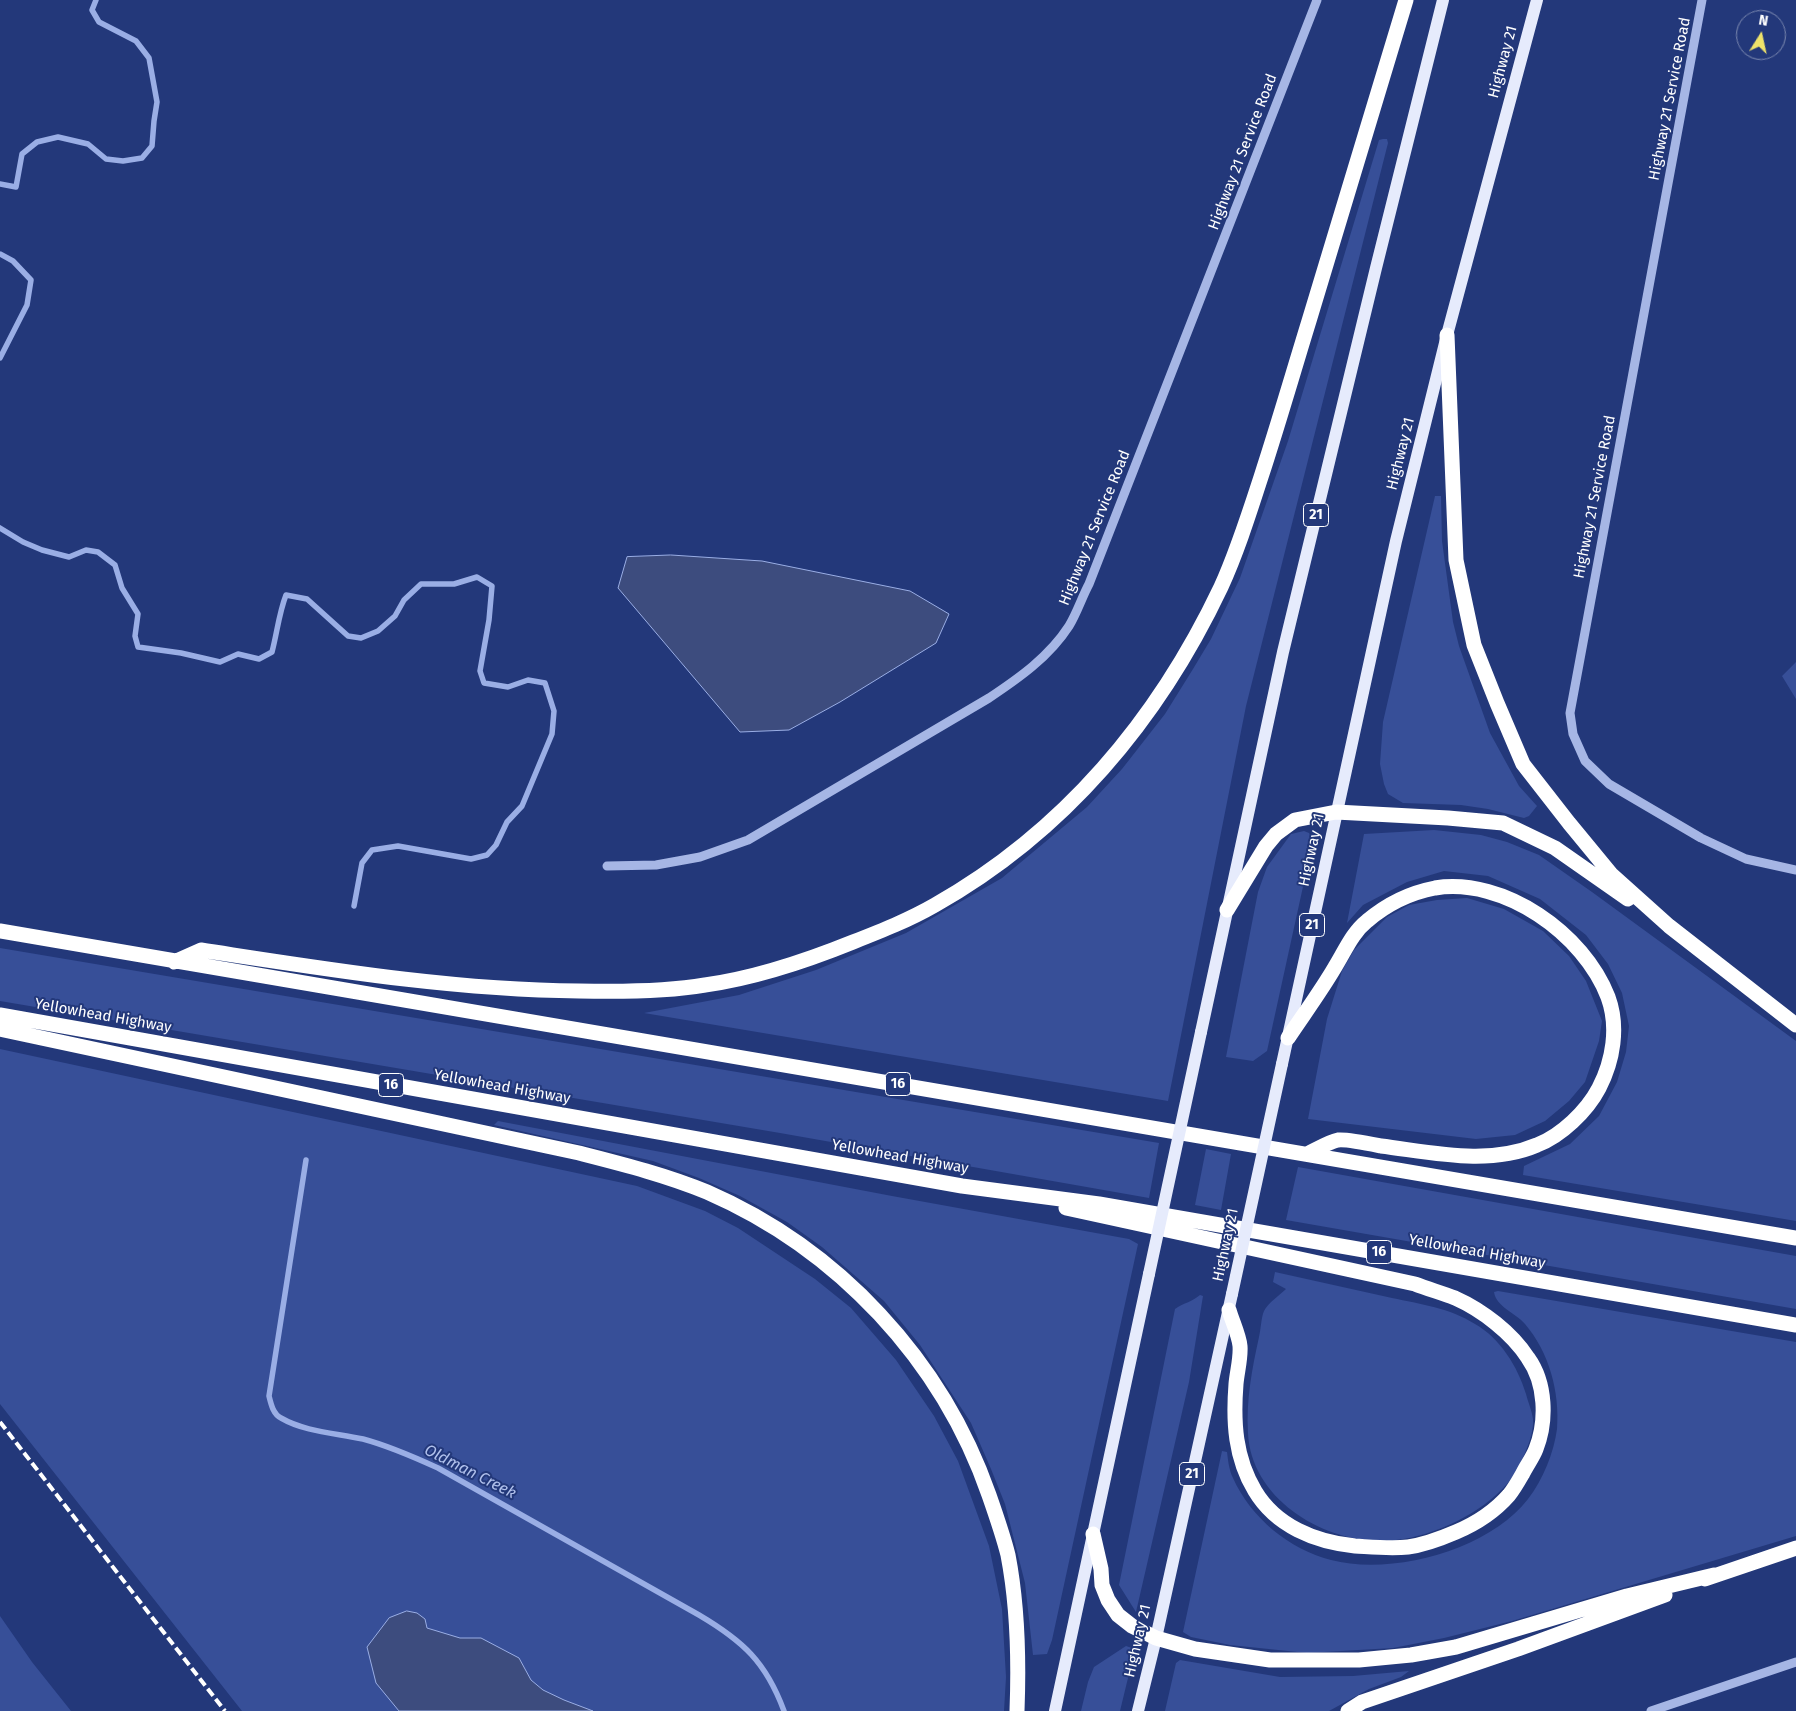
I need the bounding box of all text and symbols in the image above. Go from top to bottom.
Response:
north arrow [1736,10,1786,60]
text: N [1757,12,1770,30]
street label: Highway 21 Service Road [1645,16,1695,182]
street label: Highway 21 [1485,24,1521,100]
street label: Highway 21 Service Road [1205,71,1281,233]
street label: Highway 21 Service Road [1570,414,1620,580]
street label: Highway 21 [1383,416,1419,492]
street label: Highway 21 Service Road [1056,448,1134,608]
road number: 21 [1304,504,1328,526]
street label: Highway 21 [1295,812,1329,888]
road number: 21 [1300,914,1324,936]
street label: Yellowhead Highway [33,995,173,1037]
street label: Yellowhead Highway [432,1066,572,1108]
road number: 16 [886,1072,910,1096]
road number: 16 [378,1074,404,1096]
street label: Yellowhead Highway [830,1136,970,1178]
street label: Highway 21 [1209,1207,1243,1283]
street label: Yellowhead Highway [1407,1231,1547,1273]
road number: 16 [1366,1240,1392,1264]
water label: Oldman Creek [421,1441,519,1503]
road number: 21 [1180,1462,1204,1486]
street label: Highway 21 [1121,1603,1155,1679]

